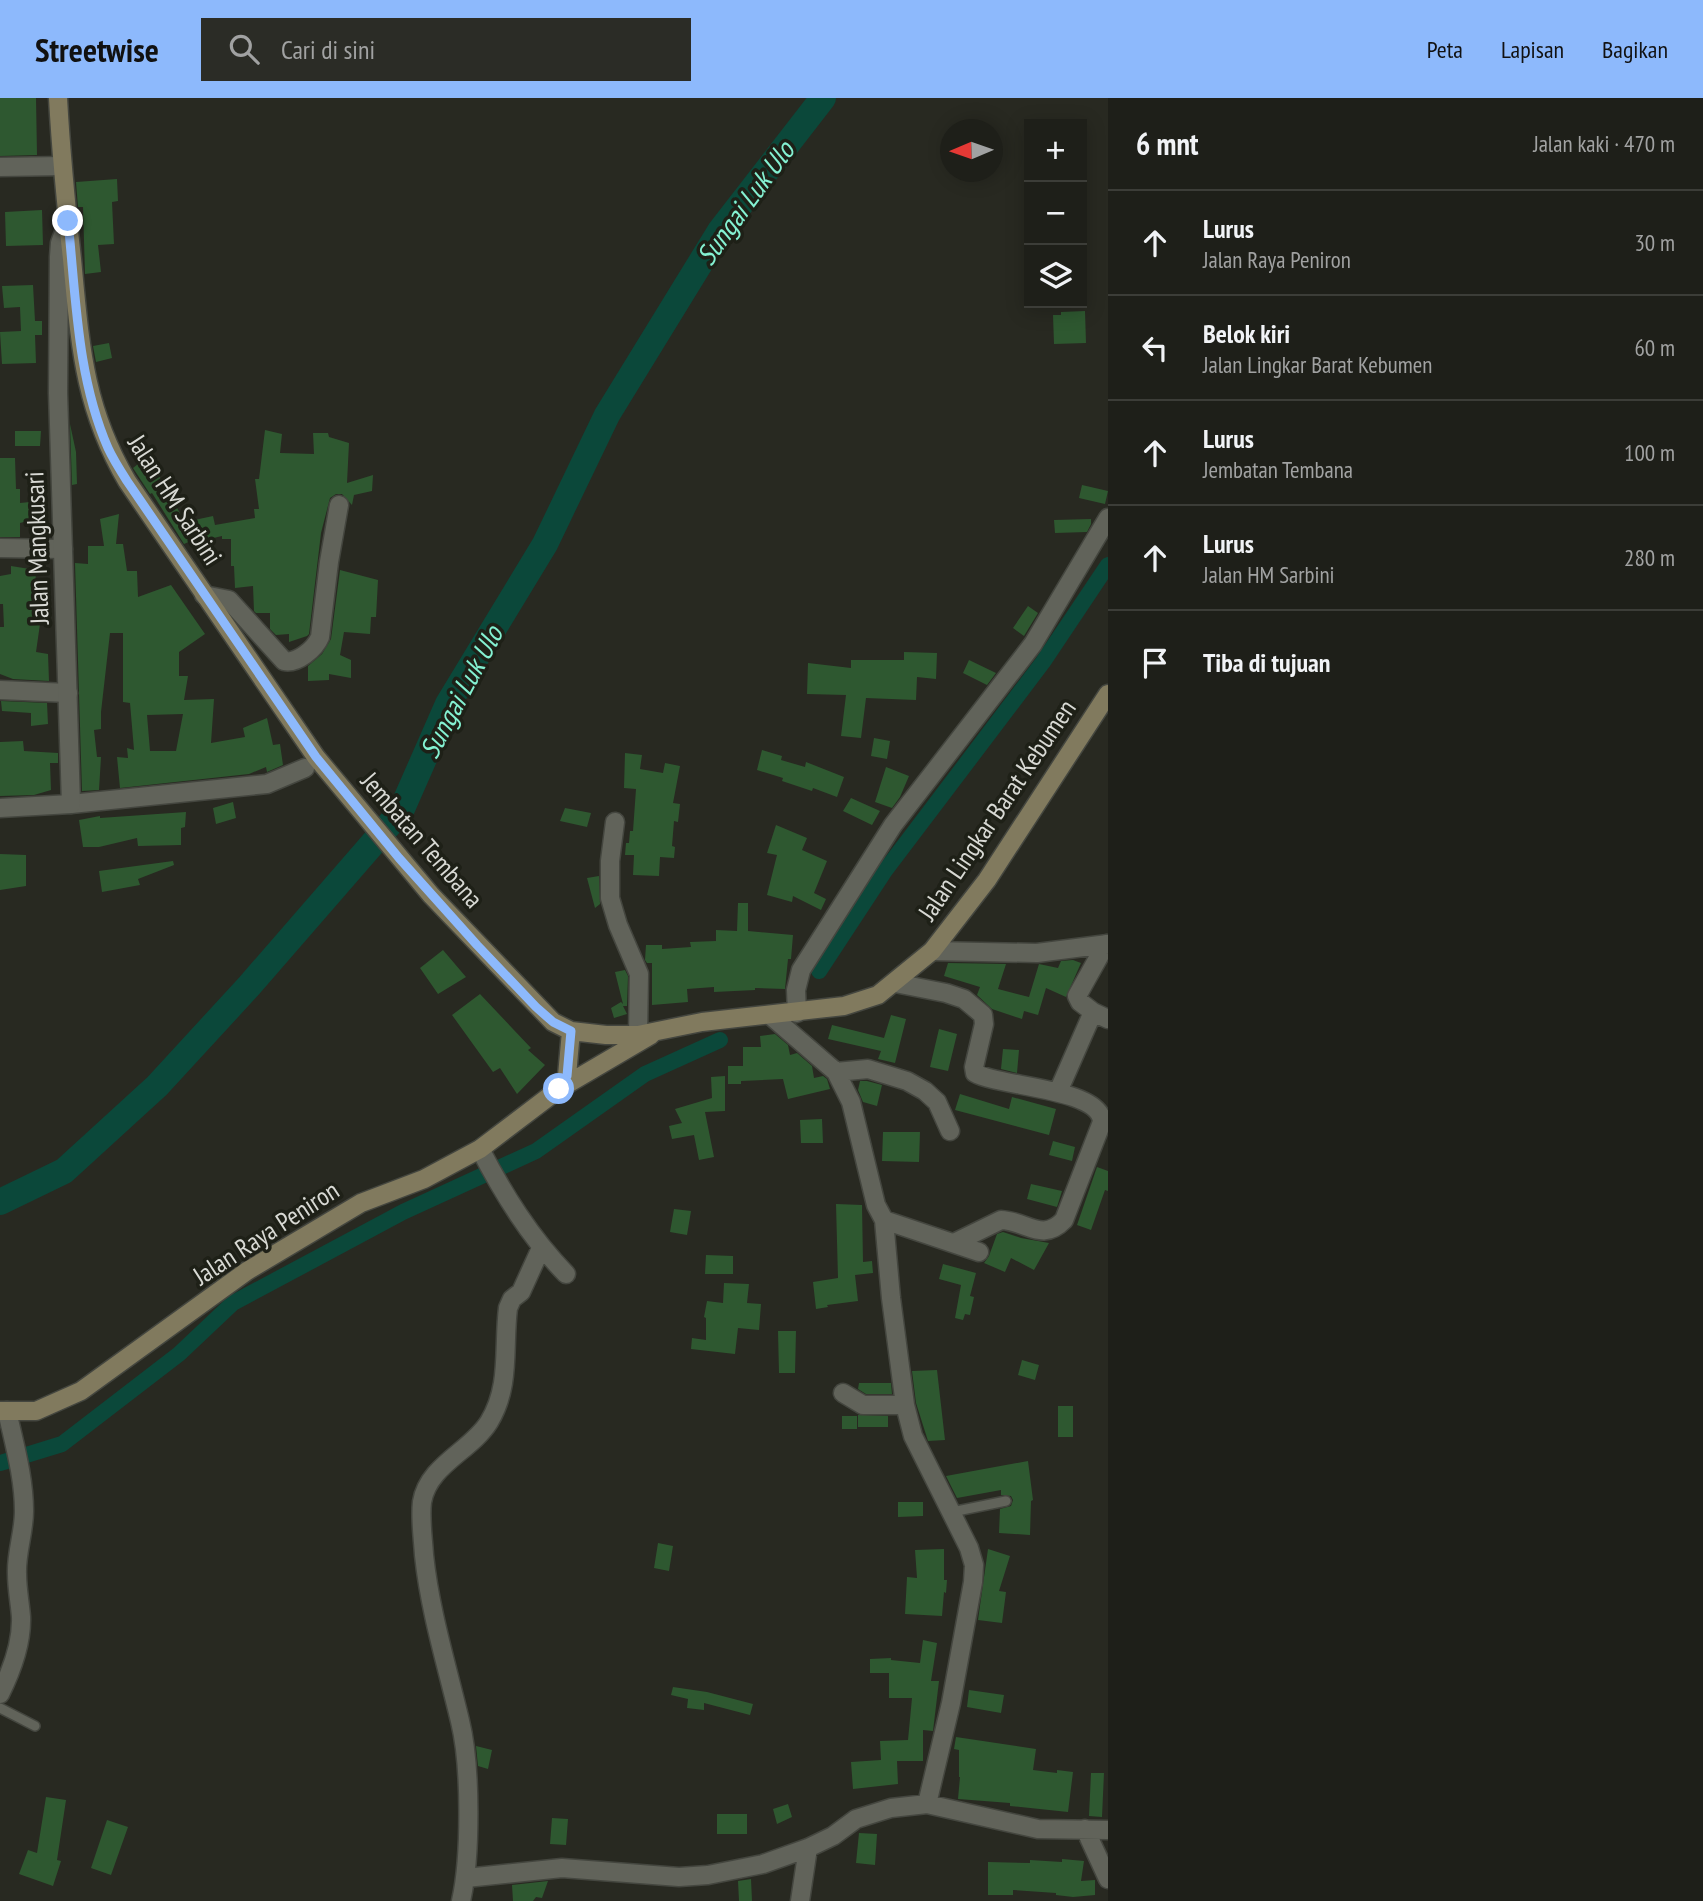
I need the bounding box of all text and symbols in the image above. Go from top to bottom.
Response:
search box [201,18,691,81]
text: Streetwise [35,28,159,71]
icon: search [225,30,263,68]
text: Cari di sini [281,33,375,66]
text: Peta [1427,34,1463,65]
text: Lapisan [1501,34,1564,65]
text: Bagikan [1602,34,1668,65]
north arrow [940,119,1003,182]
map controls [1024,119,1087,308]
button: + [1024,119,1087,182]
text: 6 mnt [1136,124,1199,163]
text: Jalan kaki · 470 m [1533,129,1675,158]
water label: Sungai Luk Ulo [687,132,803,272]
button: − [1024,182,1087,245]
route end [52,205,83,236]
text: Lurus [1203,212,1254,245]
icon: ahead [1136,224,1174,262]
text: 30 m [1634,228,1675,257]
button: layers [1024,245,1087,308]
text: Jalan Raya Peniron [1203,245,1351,274]
text: Belok kiri [1203,317,1290,350]
icon: left [1136,329,1174,367]
text: 60 m [1634,333,1675,362]
text: Jalan Lingkar Barat Kebumen [1203,350,1432,379]
text: Lurus [1203,422,1254,455]
street label: Jalan HM Sarbini [121,428,230,571]
icon: ahead [1136,434,1174,472]
text: 100 m [1624,438,1675,467]
text: Jembatan Tembana [1203,455,1353,484]
street label: Jalan Mangkusari [17,471,56,626]
text: Lurus [1203,527,1254,560]
icon: ahead [1136,539,1174,577]
text: 280 m [1624,543,1675,572]
text: Jalan HM Sarbini [1203,560,1335,589]
water label: Sungai Luk Ulo [410,618,512,764]
icon: arrive [1136,644,1174,682]
text: Tiba di tujuan [1203,646,1331,679]
street label: Jalan Lingkar Barat Kebumen [910,693,1083,927]
street label: Jembatan Tembana [354,764,490,914]
route start [543,1073,574,1104]
street label: Jalan Raya Peniron [186,1173,345,1292]

